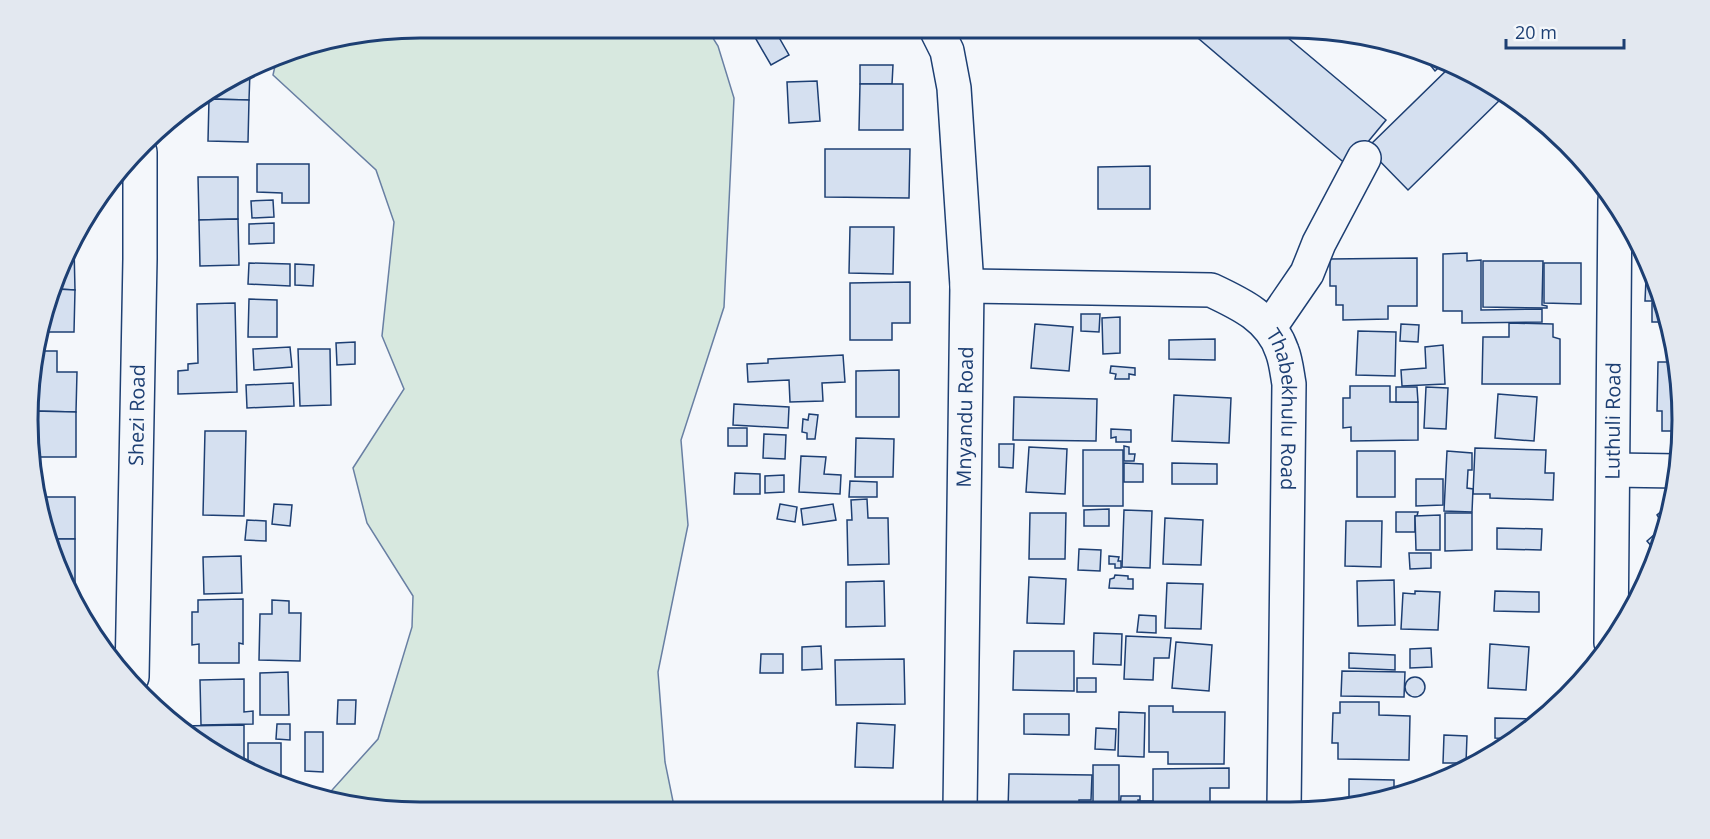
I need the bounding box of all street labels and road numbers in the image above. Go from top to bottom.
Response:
street label: Thabekhulu Road [1260,323,1303,490]
street label: Mnyandu Road [950,346,979,488]
street label: Luthuli Road [1598,362,1627,480]
street label: Shezi Road [122,364,151,466]

